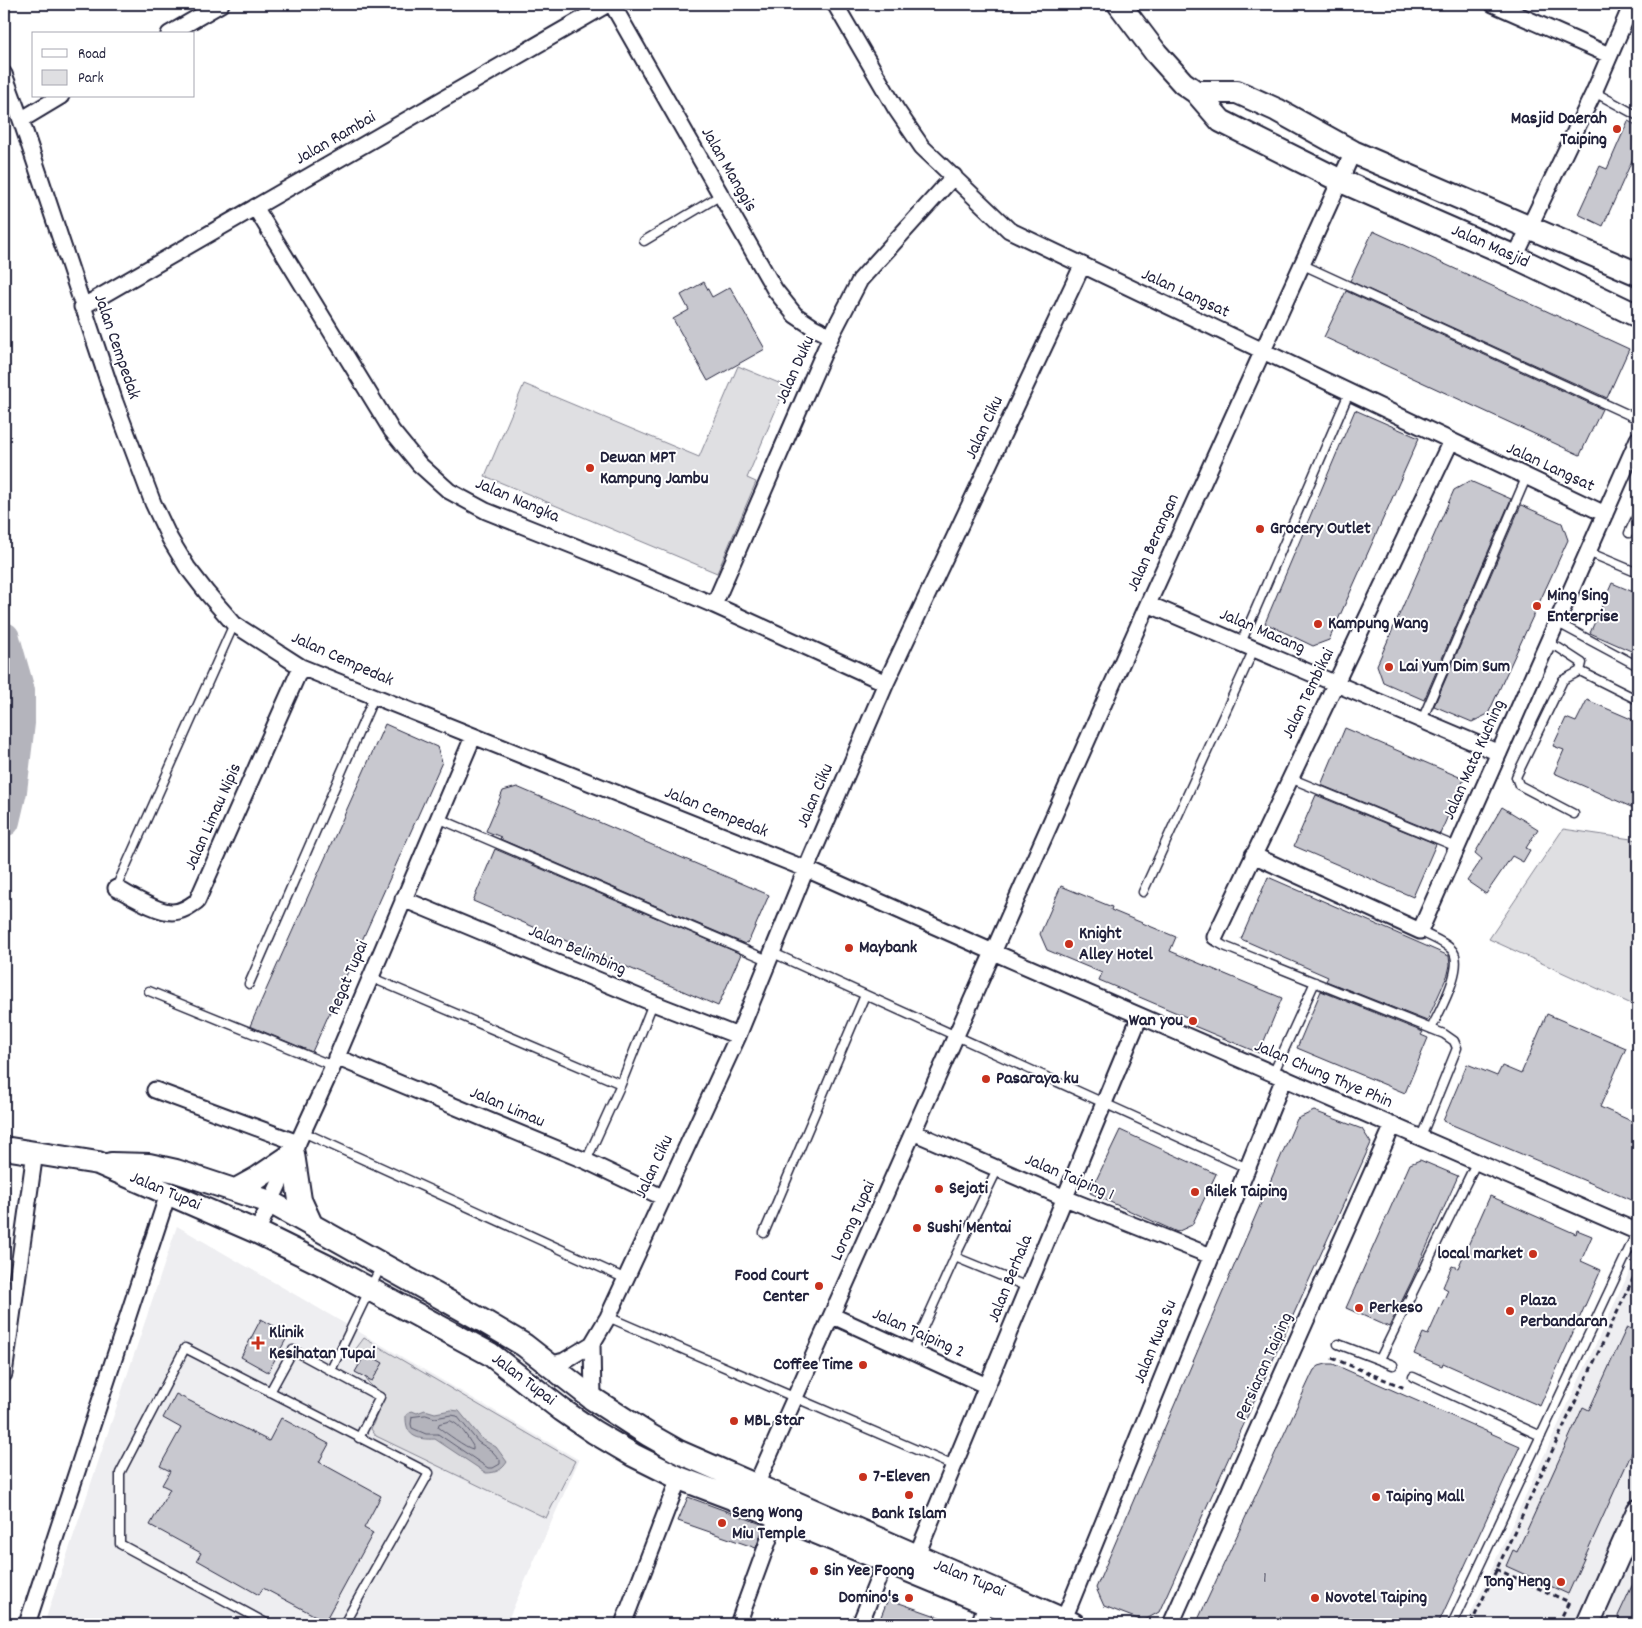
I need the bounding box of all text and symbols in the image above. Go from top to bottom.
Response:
legend [32,32,195,98]
text: Road [78,44,106,66]
text: Park [78,68,104,90]
street label: Jalan Rambai [291,106,381,172]
place label: Masjid Daerah Taiping [1511,107,1607,153]
street label: Jalan Manggis [694,123,762,217]
marker: Masjid Daerah Taiping [1611,123,1623,135]
street label: Jalan Masjid [1447,219,1533,275]
street label: Jalan Langsat [1137,263,1234,326]
street label: Jalan Cempedak [86,291,146,403]
street label: Jalan Duku [770,332,822,408]
street label: Jalan Ciku [959,392,1011,464]
street label: Jalan Langsat [1502,437,1599,500]
place label: Dewan MPT Kampung Jambu [600,446,709,492]
marker: Dewan MPT Kampung Jambu [584,462,596,474]
street label: Jalan Nangka [471,472,564,530]
street label: Jalan Berangan [1121,490,1187,596]
place label: Grocery Outlet [1270,517,1371,542]
marker: Grocery Outlet [1254,523,1266,535]
place label: Ming Sing Enterprise [1547,584,1619,630]
marker: Ming Sing Enterprise [1531,600,1543,612]
street label: Jalan Macang [1215,603,1309,661]
place label: Kampung Wang [1328,612,1429,637]
marker: Kampung Wang [1312,618,1324,630]
street label: Jalan Cempedak [287,626,397,694]
street label: Jalan Tembikai [1276,645,1342,743]
place label: Lai Yum Dim Sum [1399,655,1510,680]
marker: Lai Yum Dim Sum [1383,661,1395,673]
street label: Jalan Mata Kuching [1437,696,1513,824]
street label: Jalan Limau Nipis [179,759,249,875]
street label: Jalan Ciku [791,760,841,832]
street label: Jalan Cempedak [660,781,772,845]
street label: Jalan Belimbing [524,919,630,983]
place label: Knight Alley Hotel [1079,922,1154,968]
place label: Maybank [859,936,918,961]
street label: Regat Tupai [322,937,376,1019]
marker: Knight Alley Hotel [1063,938,1075,950]
marker: Maybank [843,942,855,954]
place label: Wan you [1129,1009,1183,1034]
marker: Wan you [1187,1015,1199,1027]
street label: Jalan Chung Thye Phin [1250,1035,1396,1115]
place label: Pasaraya ku [996,1067,1079,1092]
marker: Pasaraya ku [980,1073,992,1085]
street label: Jalan Limau [466,1081,548,1135]
street label: Jalan Ciku [629,1131,681,1203]
street label: Jalan Taiping 1 [1020,1148,1118,1208]
street label: Jalan Tupai [126,1166,204,1218]
street label: Lorong Tupai [825,1177,883,1265]
place label: Sejati [949,1177,989,1202]
place label: Rilek Taiping [1205,1180,1288,1205]
marker: Sejati [933,1183,945,1195]
marker: Rilek Taiping [1189,1186,1201,1198]
place label: Sushi Mentai [927,1216,1012,1241]
marker: Sushi Mentai [911,1222,923,1234]
street label: Jalan Berhala [982,1231,1040,1327]
place label: local market [1437,1242,1523,1267]
marker: local market [1527,1248,1539,1260]
place label: Food Court Center [734,1264,809,1310]
marker: Food Court Center [813,1280,825,1292]
place label: Plaza Perbandaran [1520,1289,1608,1335]
street label: Jalan Kwa Su [1128,1296,1184,1388]
place label: Perkeso [1369,1296,1423,1321]
street label: Jalan Taiping 2 [868,1302,968,1366]
marker: Perkeso [1353,1302,1365,1314]
marker: Plaza Perbandaran [1504,1305,1516,1317]
street label: Persiaran Taiping [1230,1309,1300,1425]
place label: Klinik Kesihatan Tupai [269,1321,376,1367]
marker: Klinik Kesihatan Tupai [251,1336,265,1350]
street label: Jalan Tupai [485,1347,561,1413]
place label: Coffee Time [773,1353,853,1378]
marker: Coffee Time [857,1359,869,1371]
place label: MBL Star [744,1409,805,1434]
marker: MBL Star [728,1415,740,1427]
place label: 7-Eleven [873,1465,930,1490]
marker: 7-Eleven [857,1471,869,1483]
place label: Taiping Mall [1386,1485,1465,1510]
marker: Bank Islam [903,1489,915,1501]
marker: Taiping Mall [1370,1491,1382,1503]
place label: Seng Wong Miu Temple [732,1501,806,1547]
place label: Bank Islam [871,1502,947,1527]
marker: Seng Wong Miu Temple [716,1517,728,1529]
street label: Jalan Tupai [929,1553,1009,1605]
place label: Sin Yee Foong [824,1559,915,1584]
marker: Sin Yee Foong [808,1565,820,1577]
house number: 1 [1263,1568,1267,1590]
place label: Tong Heng [1484,1570,1551,1595]
marker: Tong Heng [1555,1576,1567,1588]
place label: Domino's [839,1586,899,1611]
place label: Novotel Taiping [1325,1586,1427,1611]
marker: Domino's [903,1592,915,1604]
marker: Novotel Taiping [1309,1592,1321,1604]

